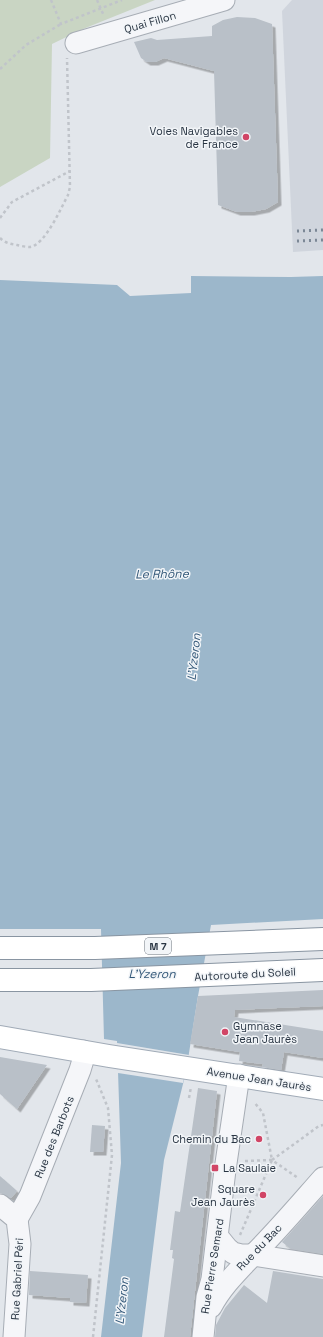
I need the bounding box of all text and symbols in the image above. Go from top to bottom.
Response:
street label: Quai Fillon [122,8,178,36]
place label: Voies Navigables de France [150,124,238,151]
marker: Voies Navigables de France [241,132,251,142]
water label: Le Rhône [135,566,190,582]
water label: L'Yzeron [184,632,204,681]
road number: M 7 [145,938,171,954]
street label: Autoroute du Soleil [194,964,296,984]
water label: L'Yzeron [128,966,176,982]
place label: Gymnase Jean Jaurès [233,1019,297,1046]
marker: Gymnase Jean Jaurès [220,1027,230,1037]
street label: Avenue Jean Jaurès [206,1064,313,1094]
street label: Rue des Barbots [31,1094,77,1180]
place label: Chemin du Bac [172,1132,251,1146]
marker: Chemin du Bac [254,1134,264,1144]
place label: La Saulaie [223,1161,276,1175]
marker: La Saulaie [210,1163,220,1173]
place label: Square Jean Jaurès [191,1182,255,1209]
marker: Square Jean Jaurès [258,1190,268,1200]
street label: Rue Pierre Semard [198,1217,226,1315]
street label: Rue du Bac [233,1221,285,1273]
street label: Rue Gabriel Péri [8,1237,26,1320]
water label: L'Yzeron [112,1276,132,1325]

